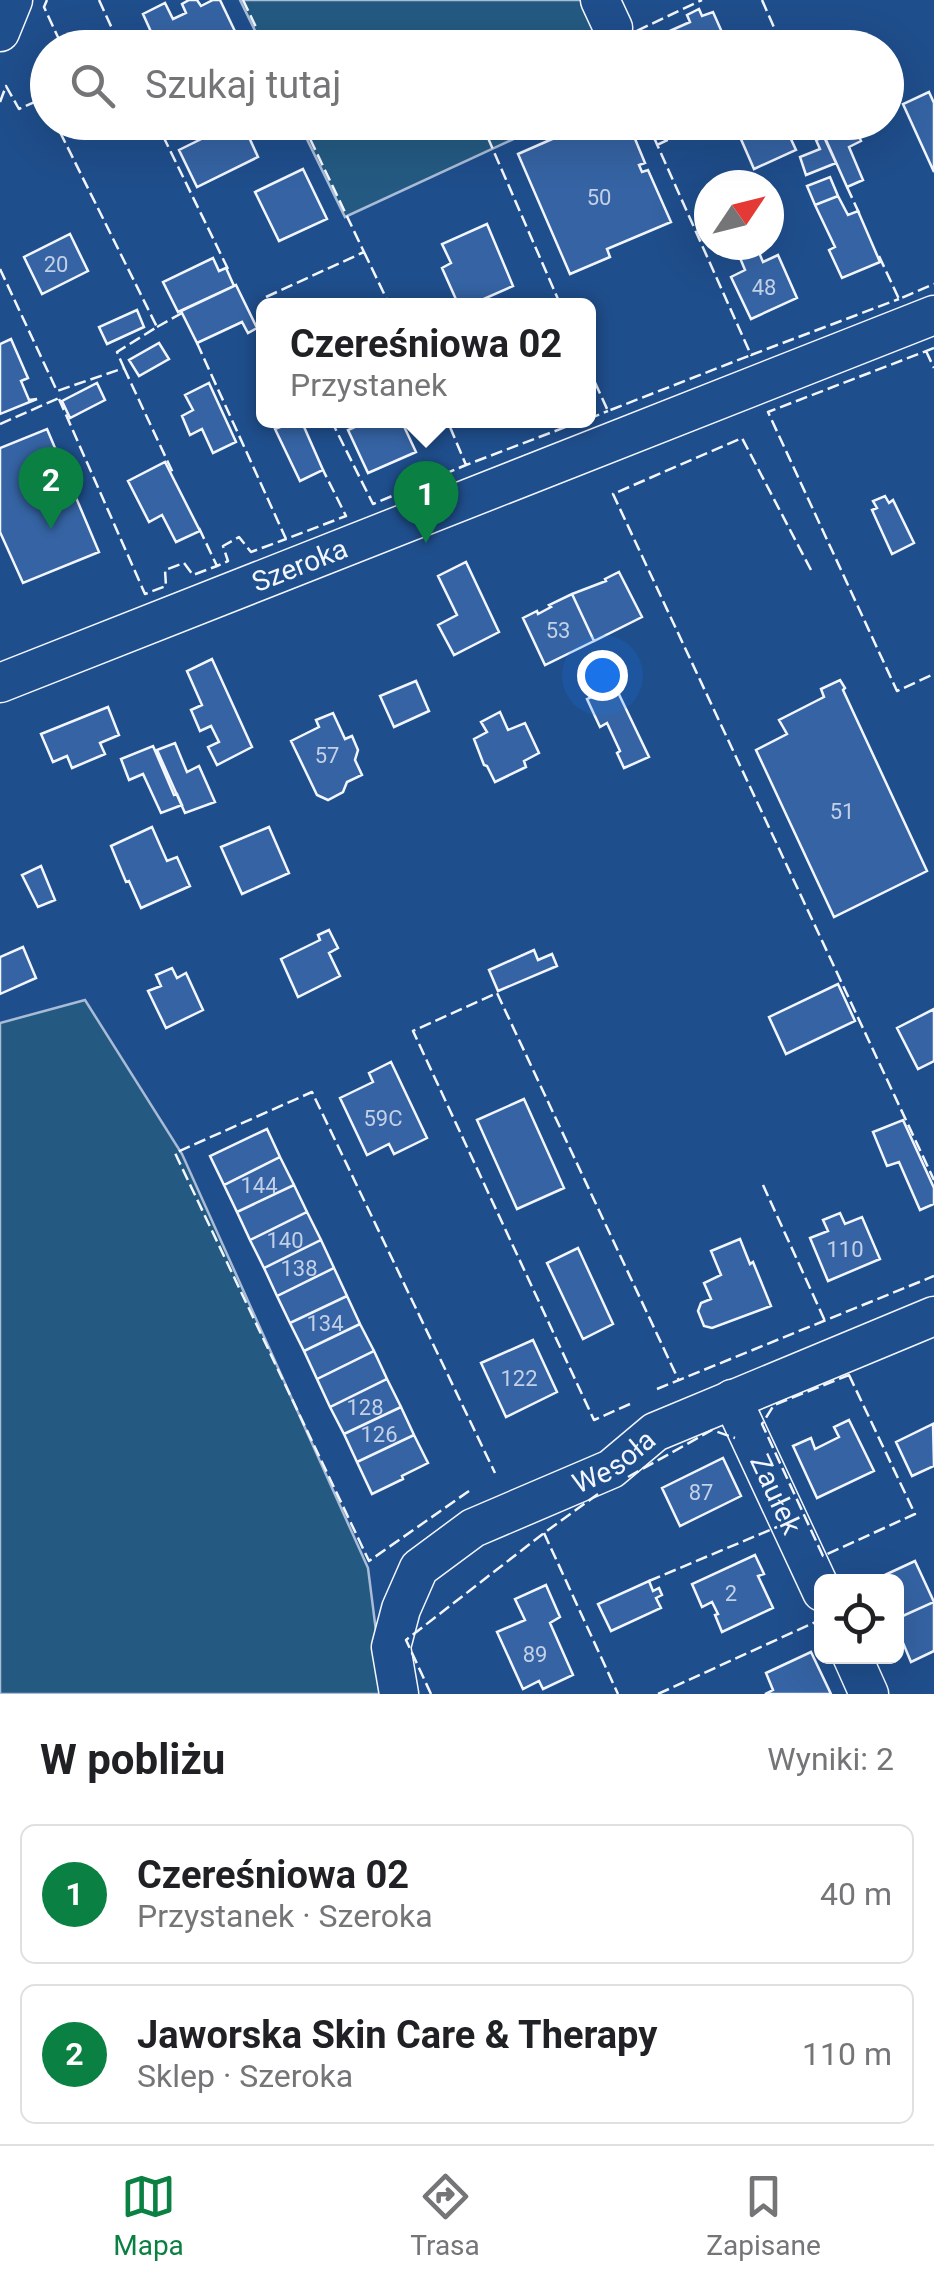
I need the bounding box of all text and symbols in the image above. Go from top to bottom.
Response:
search box [30,30,904,140]
icon: search [65,58,120,113]
text: Szukaj tutaj [145,63,341,107]
north arrow [694,170,784,260]
house number: 50 [587,185,611,210]
house number: 20 [44,252,68,277]
house number: 48 [752,275,776,300]
popup [256,298,596,428]
text: Czereśniowa 02 [290,322,562,366]
text: Przystanek [290,366,447,404]
pin: 2 [18,446,84,529]
pin: 1 [394,460,458,543]
street label: Szeroka [247,532,352,599]
house number: 53 [546,618,570,643]
your location [577,650,628,701]
house number: 57 [315,743,339,768]
house number: 51 [830,799,854,824]
house number: 59C [363,1106,403,1131]
house number: 144 [240,1173,278,1198]
house number: 140 [266,1228,304,1253]
house number: 110 [826,1237,864,1262]
house number: 138 [280,1256,318,1281]
house number: 134 [306,1311,344,1336]
house number: 122 [500,1366,538,1391]
house number: 128 [346,1395,384,1420]
house number: 126 [360,1422,398,1447]
street label: Wesoła [568,1423,662,1500]
street label: Zaułek [743,1449,809,1540]
house number: 87 [689,1480,713,1505]
map controls [814,1574,904,1664]
button: locate [814,1574,904,1664]
house number: 2 [725,1581,737,1606]
house number: 89 [523,1642,547,1667]
text: W pobliżu [40,1735,225,1784]
text: Wyniki: 2 [767,1740,894,1778]
text: Czereśniowa 02 [137,1853,409,1897]
text: 1 [65,1875,84,1913]
text: 40 m [820,1875,892,1913]
text: Przystanek · Szeroka [137,1897,433,1935]
text: Jaworska Skin Care & Therapy [137,2013,657,2057]
text: 2 [65,2035,84,2073]
text: 110 m [802,2035,892,2073]
text: Sklep · Szeroka [137,2057,353,2095]
tab: Mapa [113,2169,184,2262]
tab: Trasa [410,2169,480,2262]
tab: Zapisane [706,2169,821,2262]

